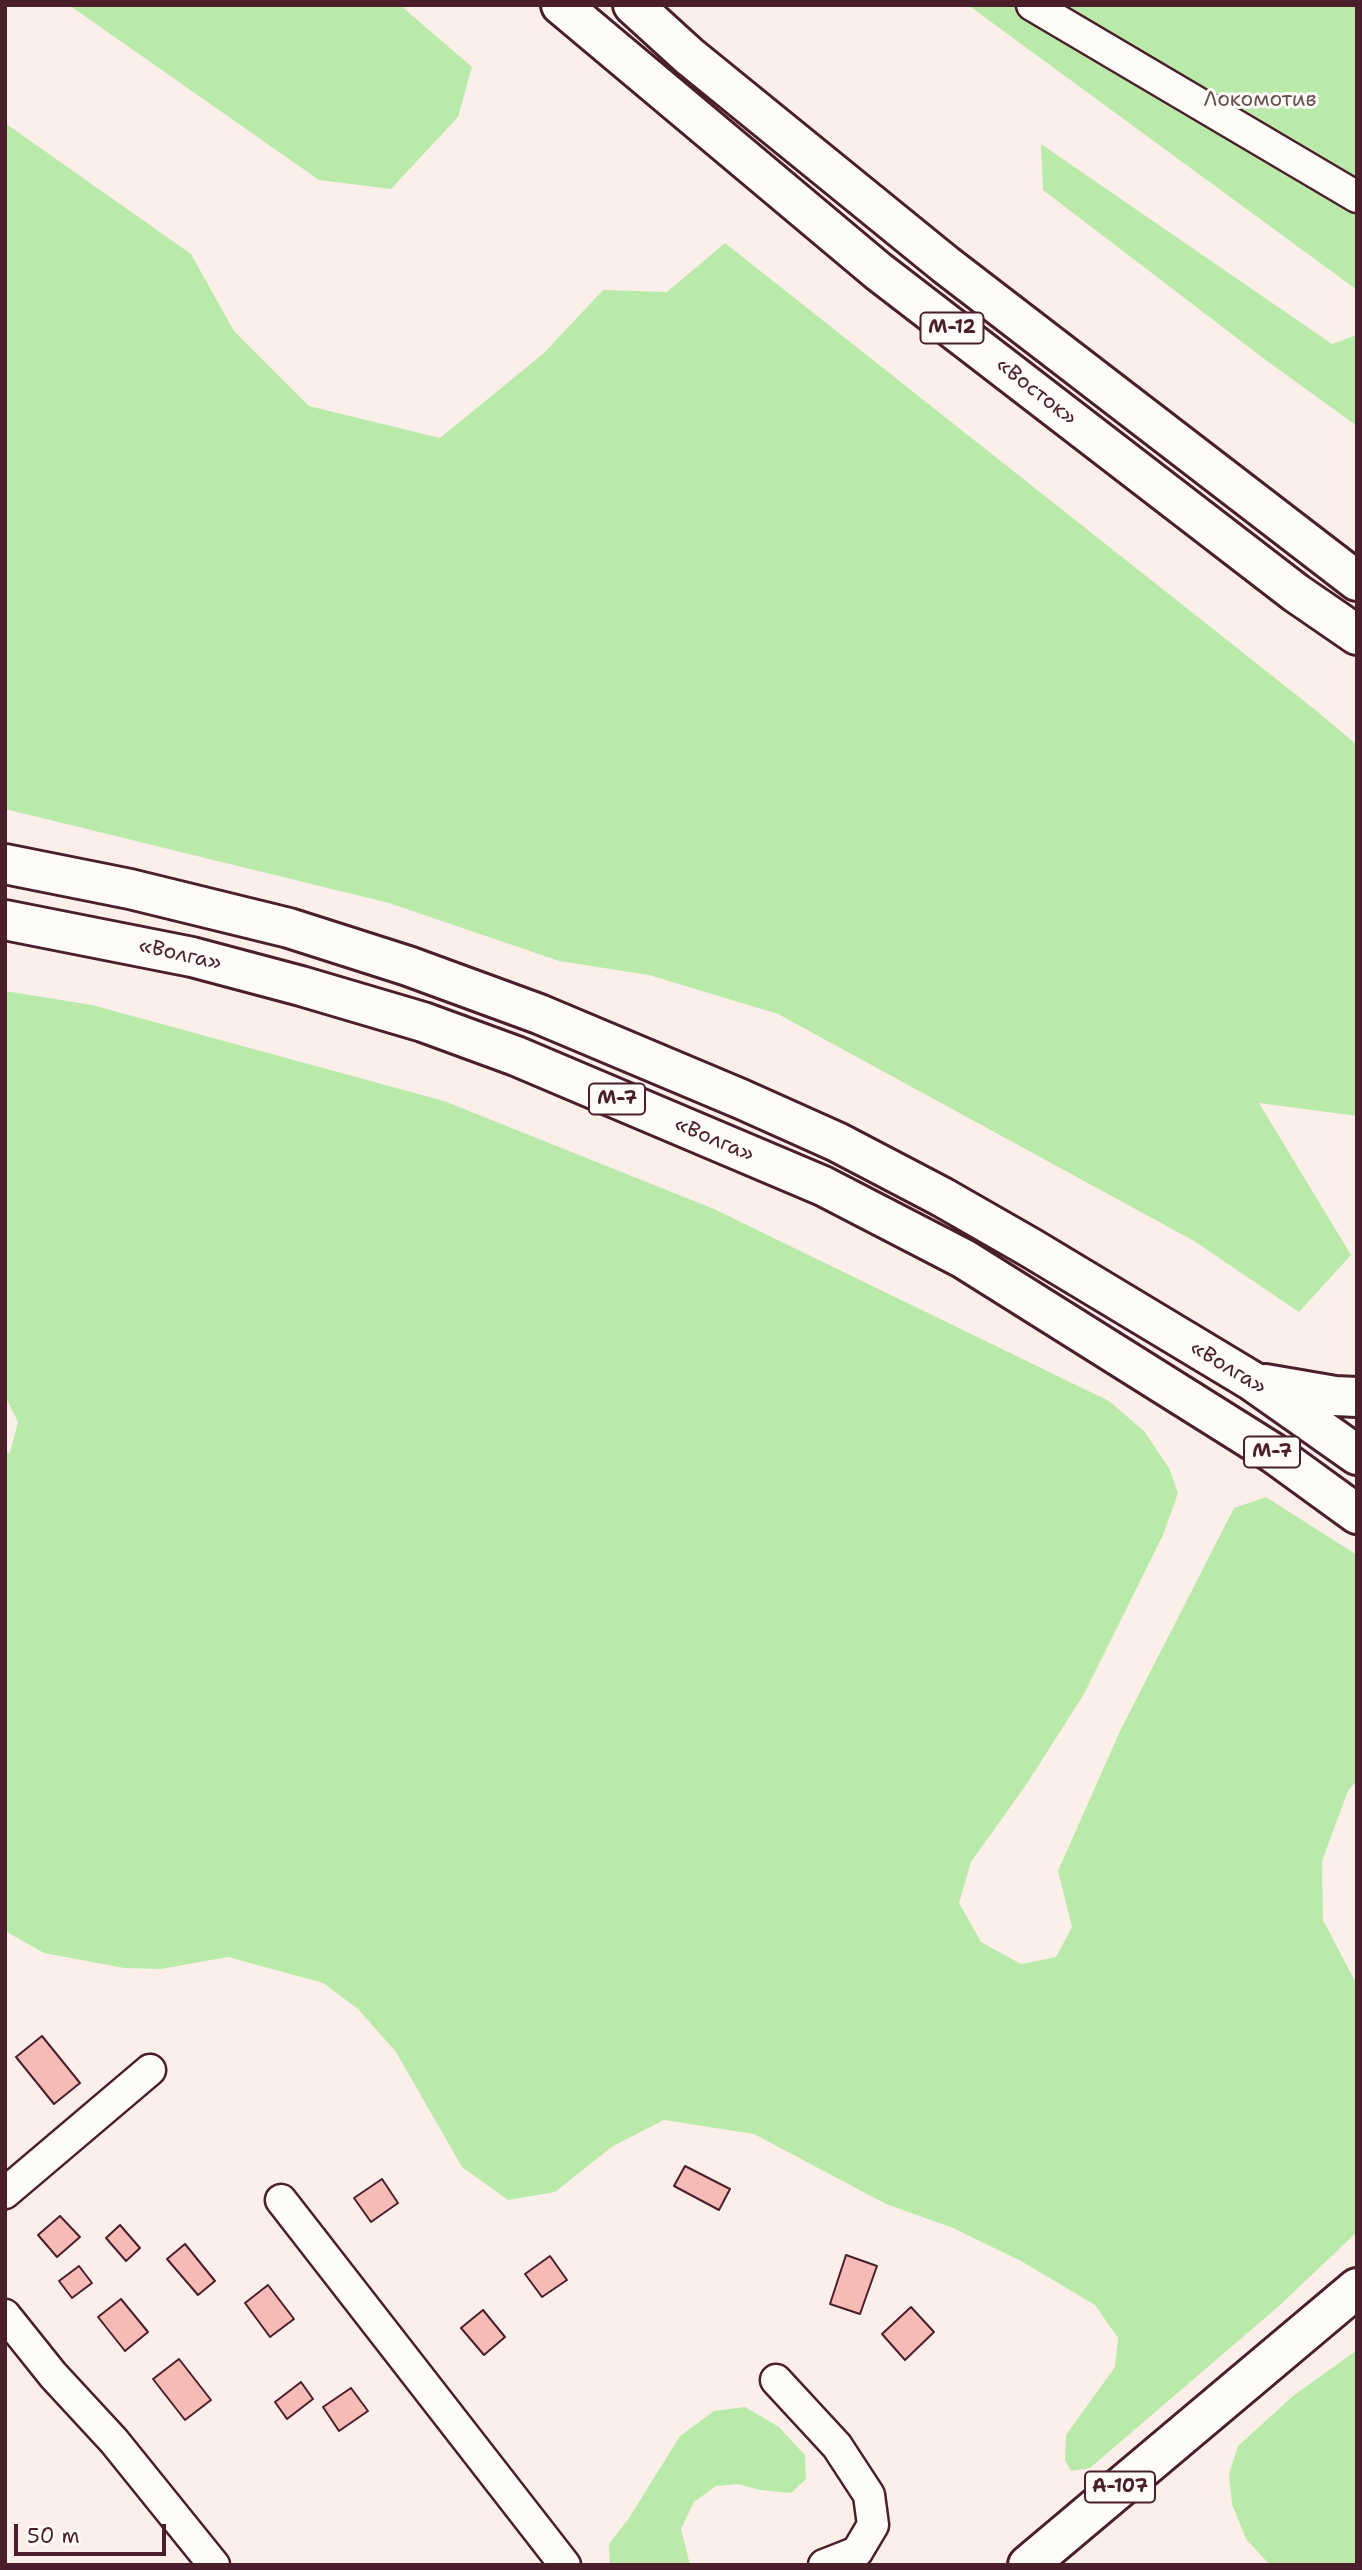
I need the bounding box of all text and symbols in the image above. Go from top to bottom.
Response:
park label: Локомотив [1203,88,1317,114]
road number: М-12 [920,312,984,344]
street label: «Восток» [991,353,1081,431]
street label: «Волга» [136,933,224,977]
road number: М-7 [589,1084,645,1114]
street label: «Волга» [670,1112,758,1168]
street label: «Волга» [1185,1336,1271,1400]
road number: М-7 [1244,1436,1300,1468]
road number: А-107 [1085,2472,1155,2502]
scale bar [18,2510,170,2554]
text: 50 m [27,2522,80,2550]

